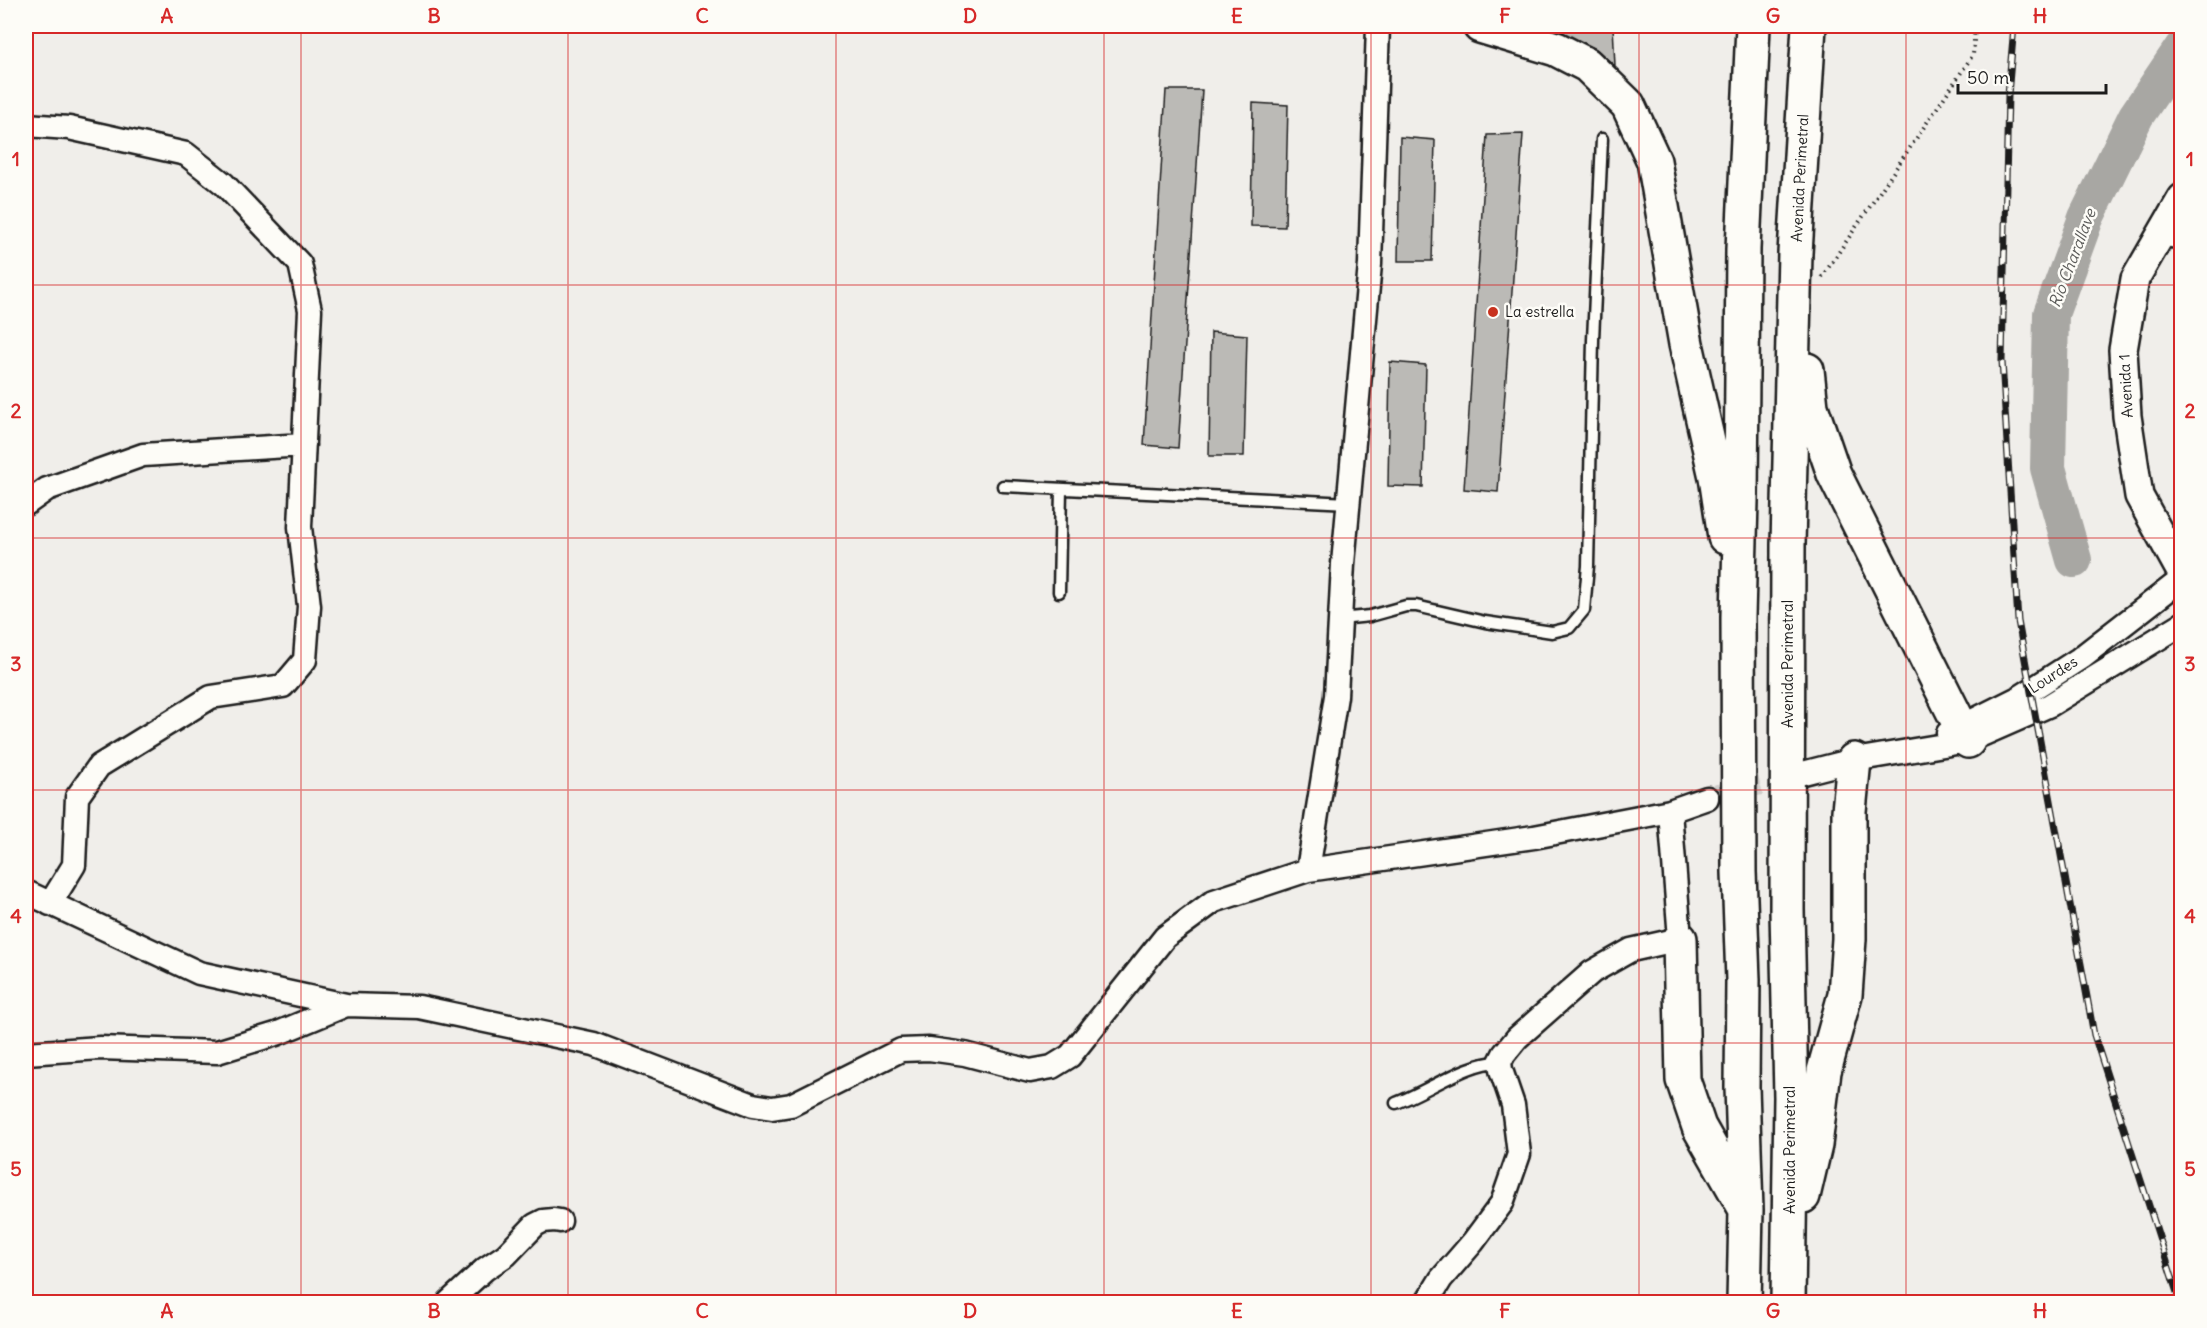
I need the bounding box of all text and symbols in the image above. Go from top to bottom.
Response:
text: A [161,3,174,28]
text: B [427,3,441,28]
text: C [695,3,709,28]
text: D [963,3,977,28]
text: E [1231,3,1243,28]
text: F [1499,3,1511,28]
text: G [1766,3,1780,28]
text: H [2033,3,2047,28]
scale bar [1958,57,2106,95]
text: 50 m [1967,66,2009,89]
street label: Avenida Perimetral [1787,114,1812,242]
text: 1 [12,146,20,171]
text: 1 [2186,146,2194,171]
water label: Río Charallave [2044,205,2100,310]
place label: La estrella [1505,302,1575,321]
marker: La estrella [1486,305,1500,319]
street label: Avenida 1 [2114,354,2137,418]
text: 2 [11,398,22,423]
text: 2 [2185,398,2196,423]
street label: Avenida Perimetral [1778,600,1797,728]
text: 3 [10,651,22,676]
text: 3 [2184,651,2196,676]
street label: Lourdes [2025,652,2081,697]
text: 4 [10,903,22,928]
text: 4 [2184,903,2196,928]
street label: Avenida Perimetral [1780,1086,1799,1214]
text: 5 [10,1156,22,1181]
text: 5 [2184,1156,2196,1181]
text: A [161,1298,174,1323]
text: B [427,1298,441,1323]
text: C [695,1298,709,1323]
text: D [963,1298,977,1323]
text: E [1231,1298,1243,1323]
text: F [1499,1298,1511,1323]
text: G [1766,1298,1780,1323]
text: H [2033,1298,2047,1323]

